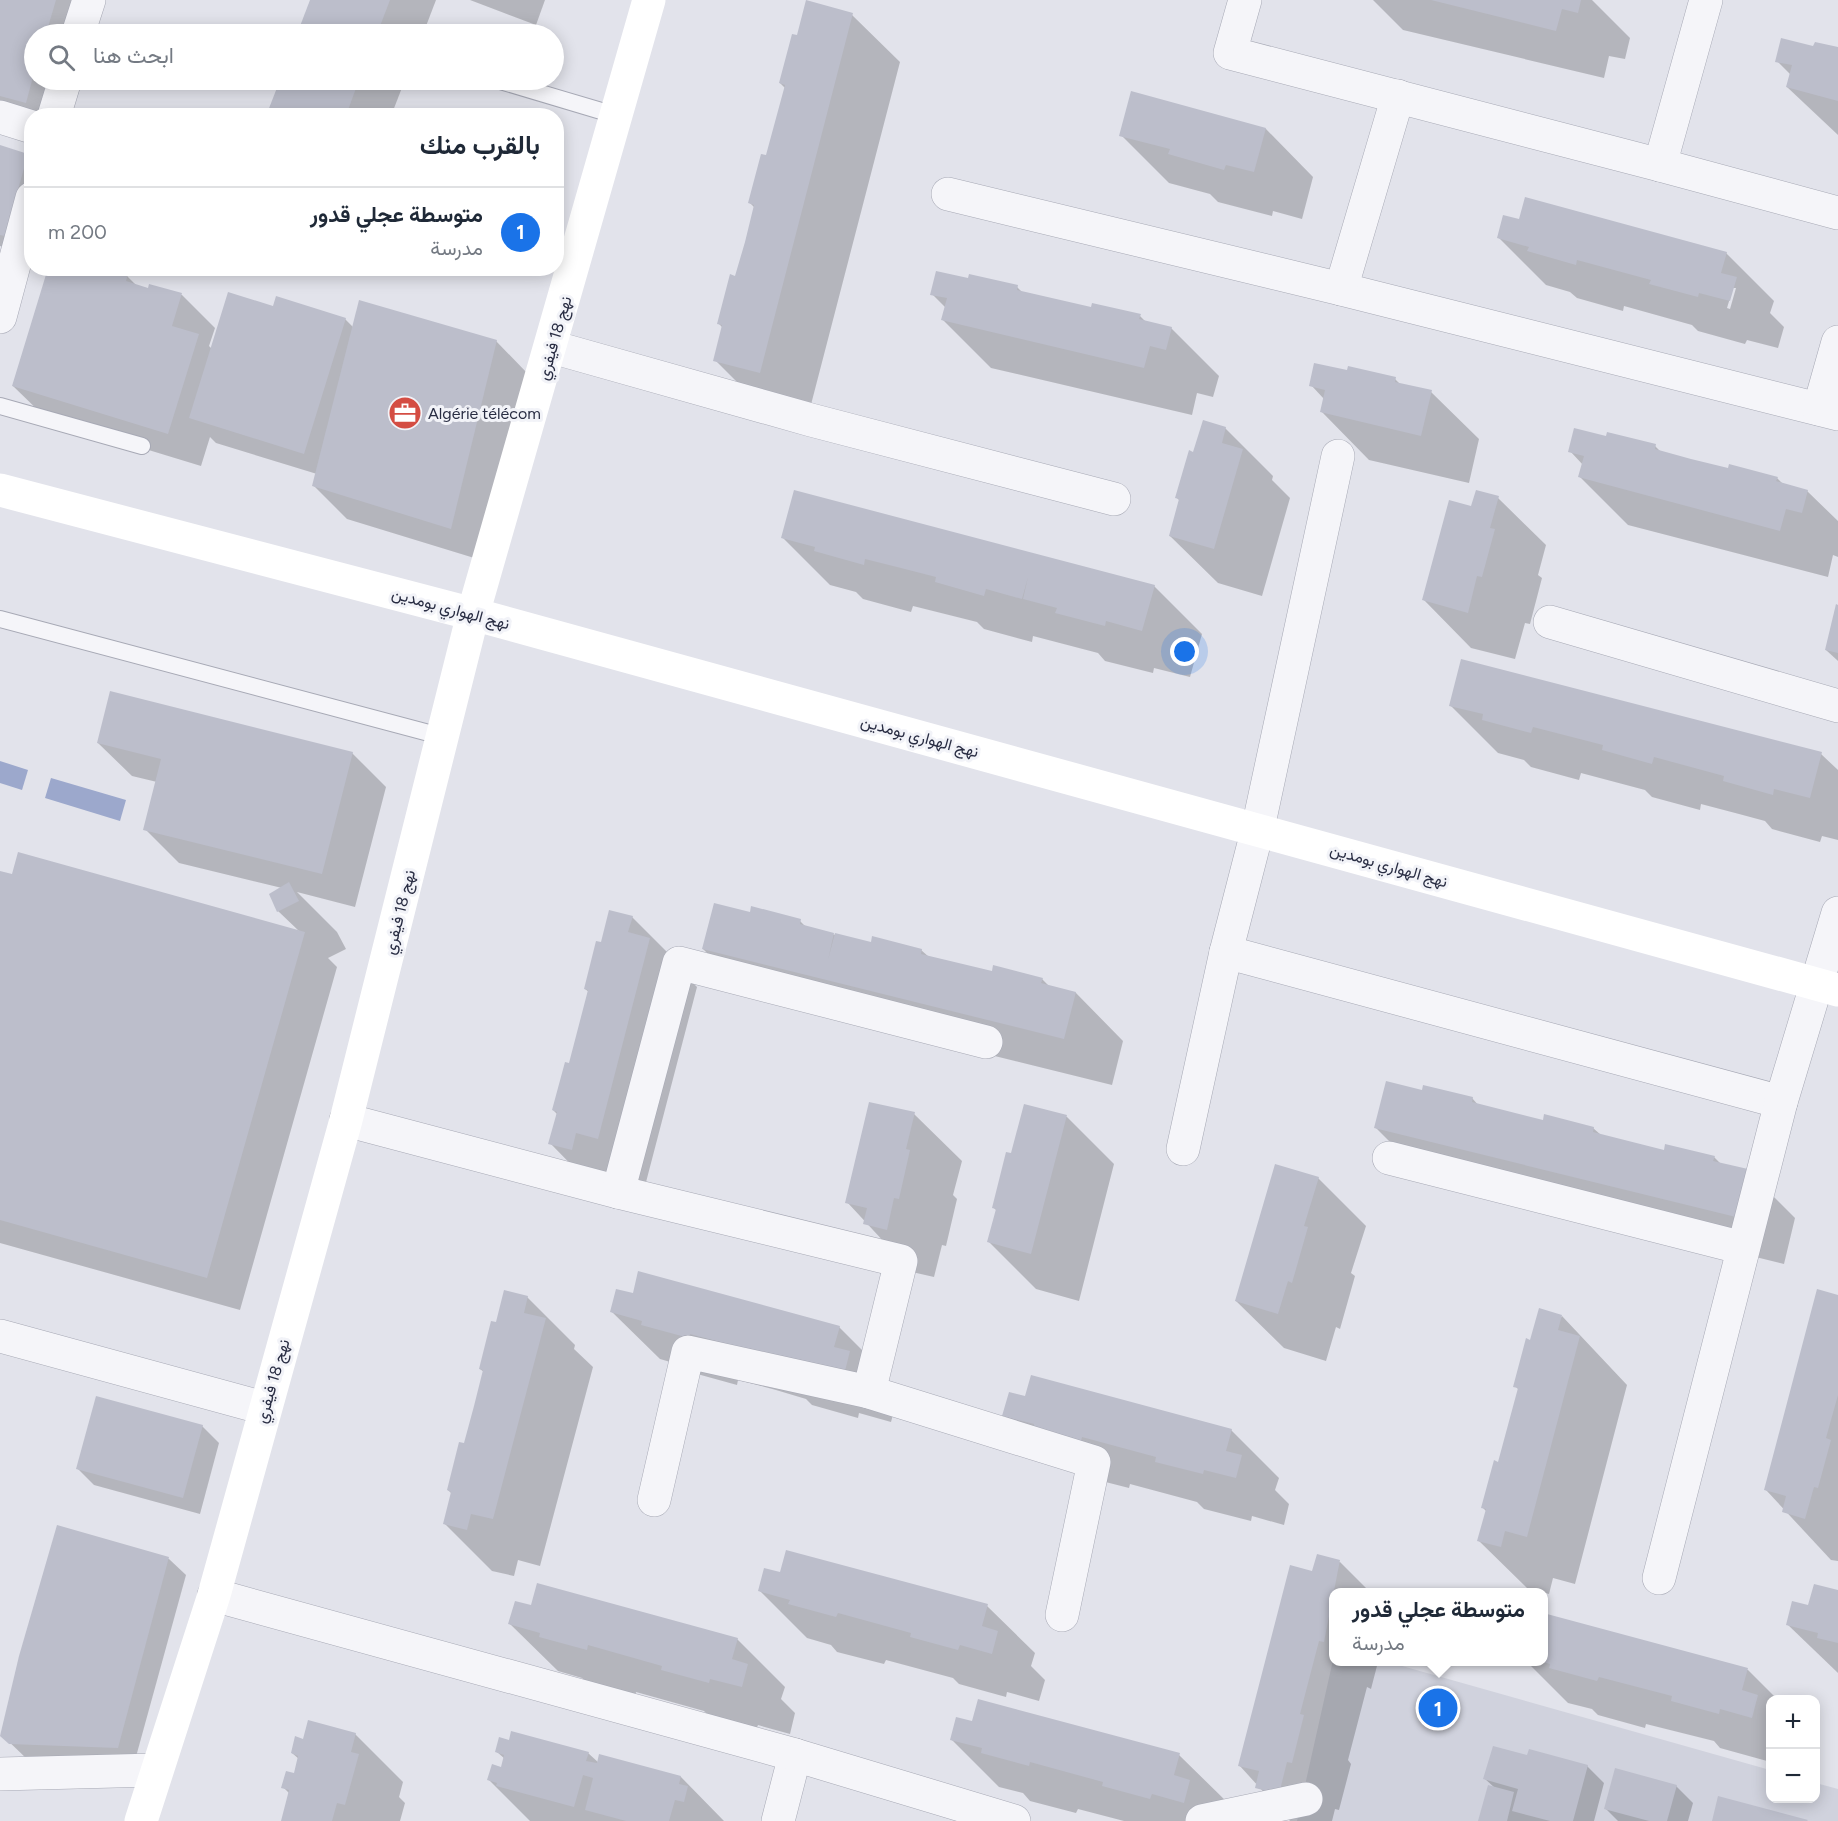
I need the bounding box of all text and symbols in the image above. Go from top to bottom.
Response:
search box [24,24,564,90]
icon: search [45,41,78,74]
text: ابحث هنا [93,42,174,69]
text: بالقرب منك [420,129,540,161]
text: متوسطة عجلي قدور [310,201,483,228]
text: 200 m [48,220,107,244]
text: 1 [516,220,525,244]
text: مدرسة [430,236,483,260]
street label: نهج 18 فيفري [533,294,579,383]
office icon: Algérie télécom [387,395,423,431]
place label: Algérie télécom [428,404,541,423]
street label: نهج الهواري بومدين [389,584,512,637]
your location [1170,637,1199,666]
street label: نهج الهواري بومدين [858,712,981,765]
street label: نهج الهواري بومدين [1327,840,1450,895]
street label: نهج 18 فيفري [380,868,423,957]
street label: نهج 18 فيفري [251,1337,297,1426]
popup [1329,1588,1548,1666]
text: متوسطة عجلي قدور [1352,1596,1525,1623]
text: مدرسة [1352,1631,1405,1655]
pin: 1 [1418,1686,1458,1730]
map controls [1766,1695,1820,1803]
button: + [1766,1695,1820,1749]
button: − [1766,1749,1820,1803]

